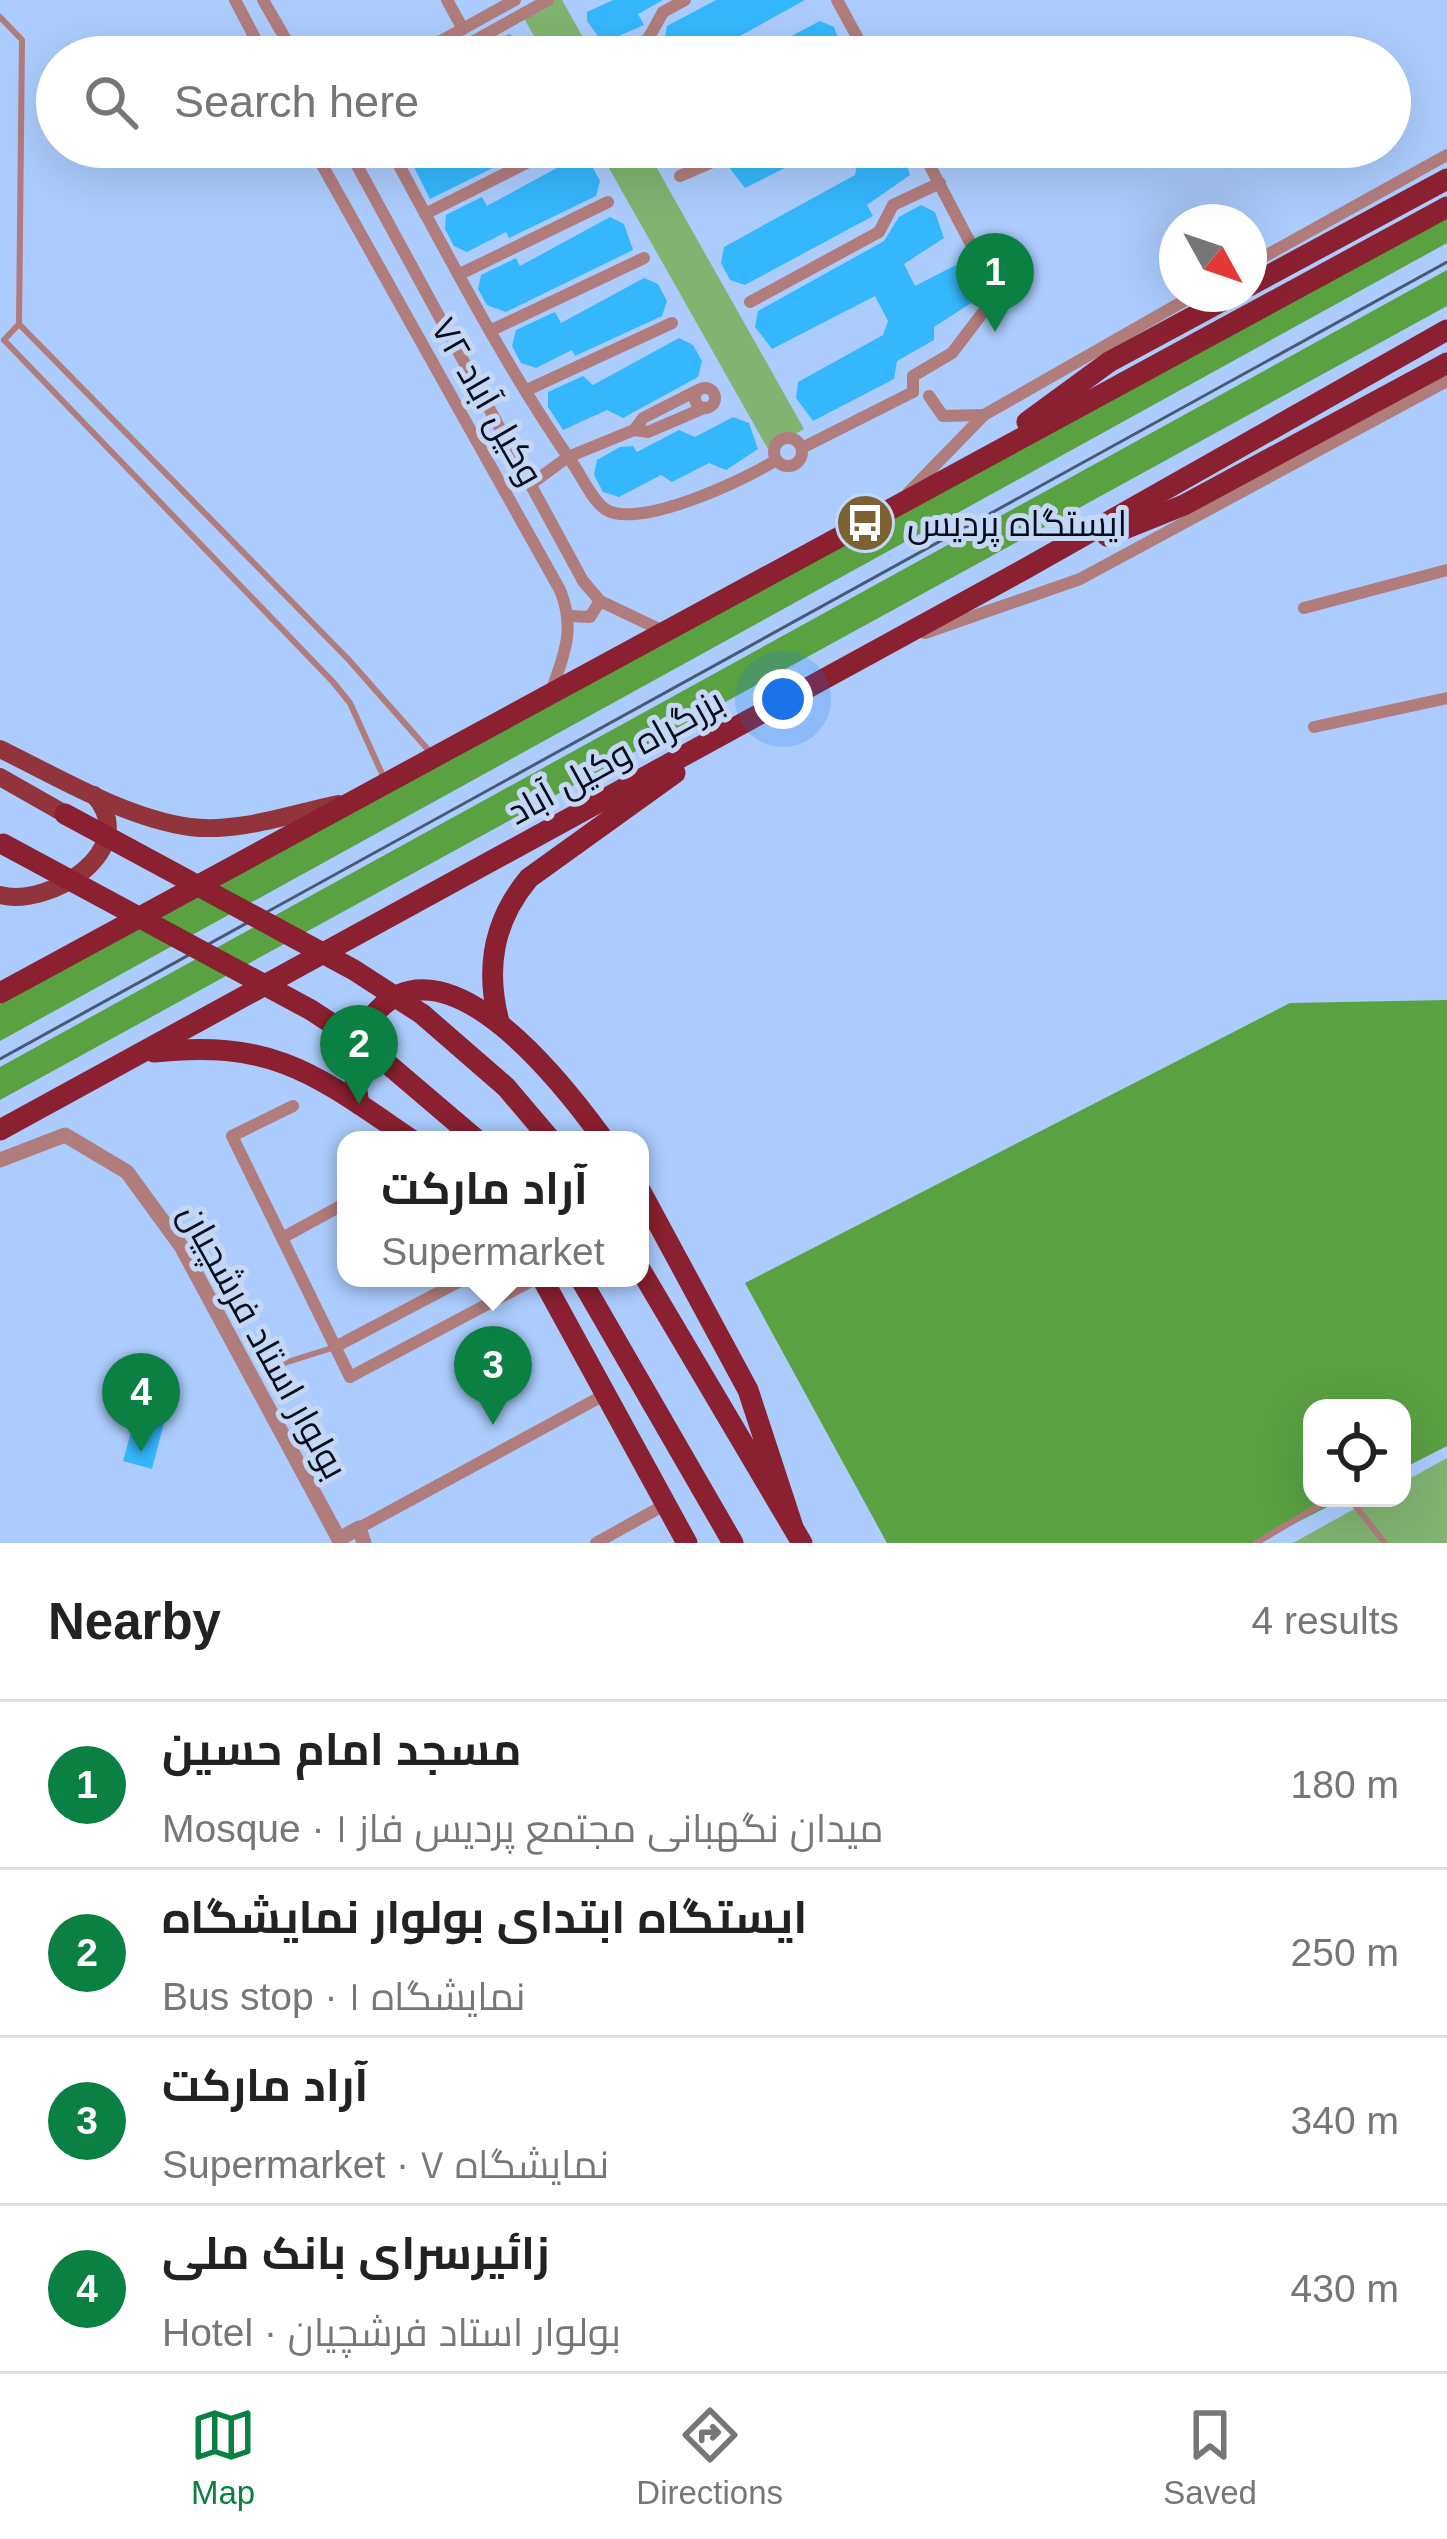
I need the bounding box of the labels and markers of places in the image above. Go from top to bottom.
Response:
pin: 1 [956,233,1034,332]
bus stop icon: ایستگاه پردیس [834,492,896,554]
place label: ایستگاه پردیس [907,503,1127,547]
pin: 2 [320,1005,398,1104]
pin: 3 [454,1326,532,1425]
pin: 4 [102,1353,180,1452]

